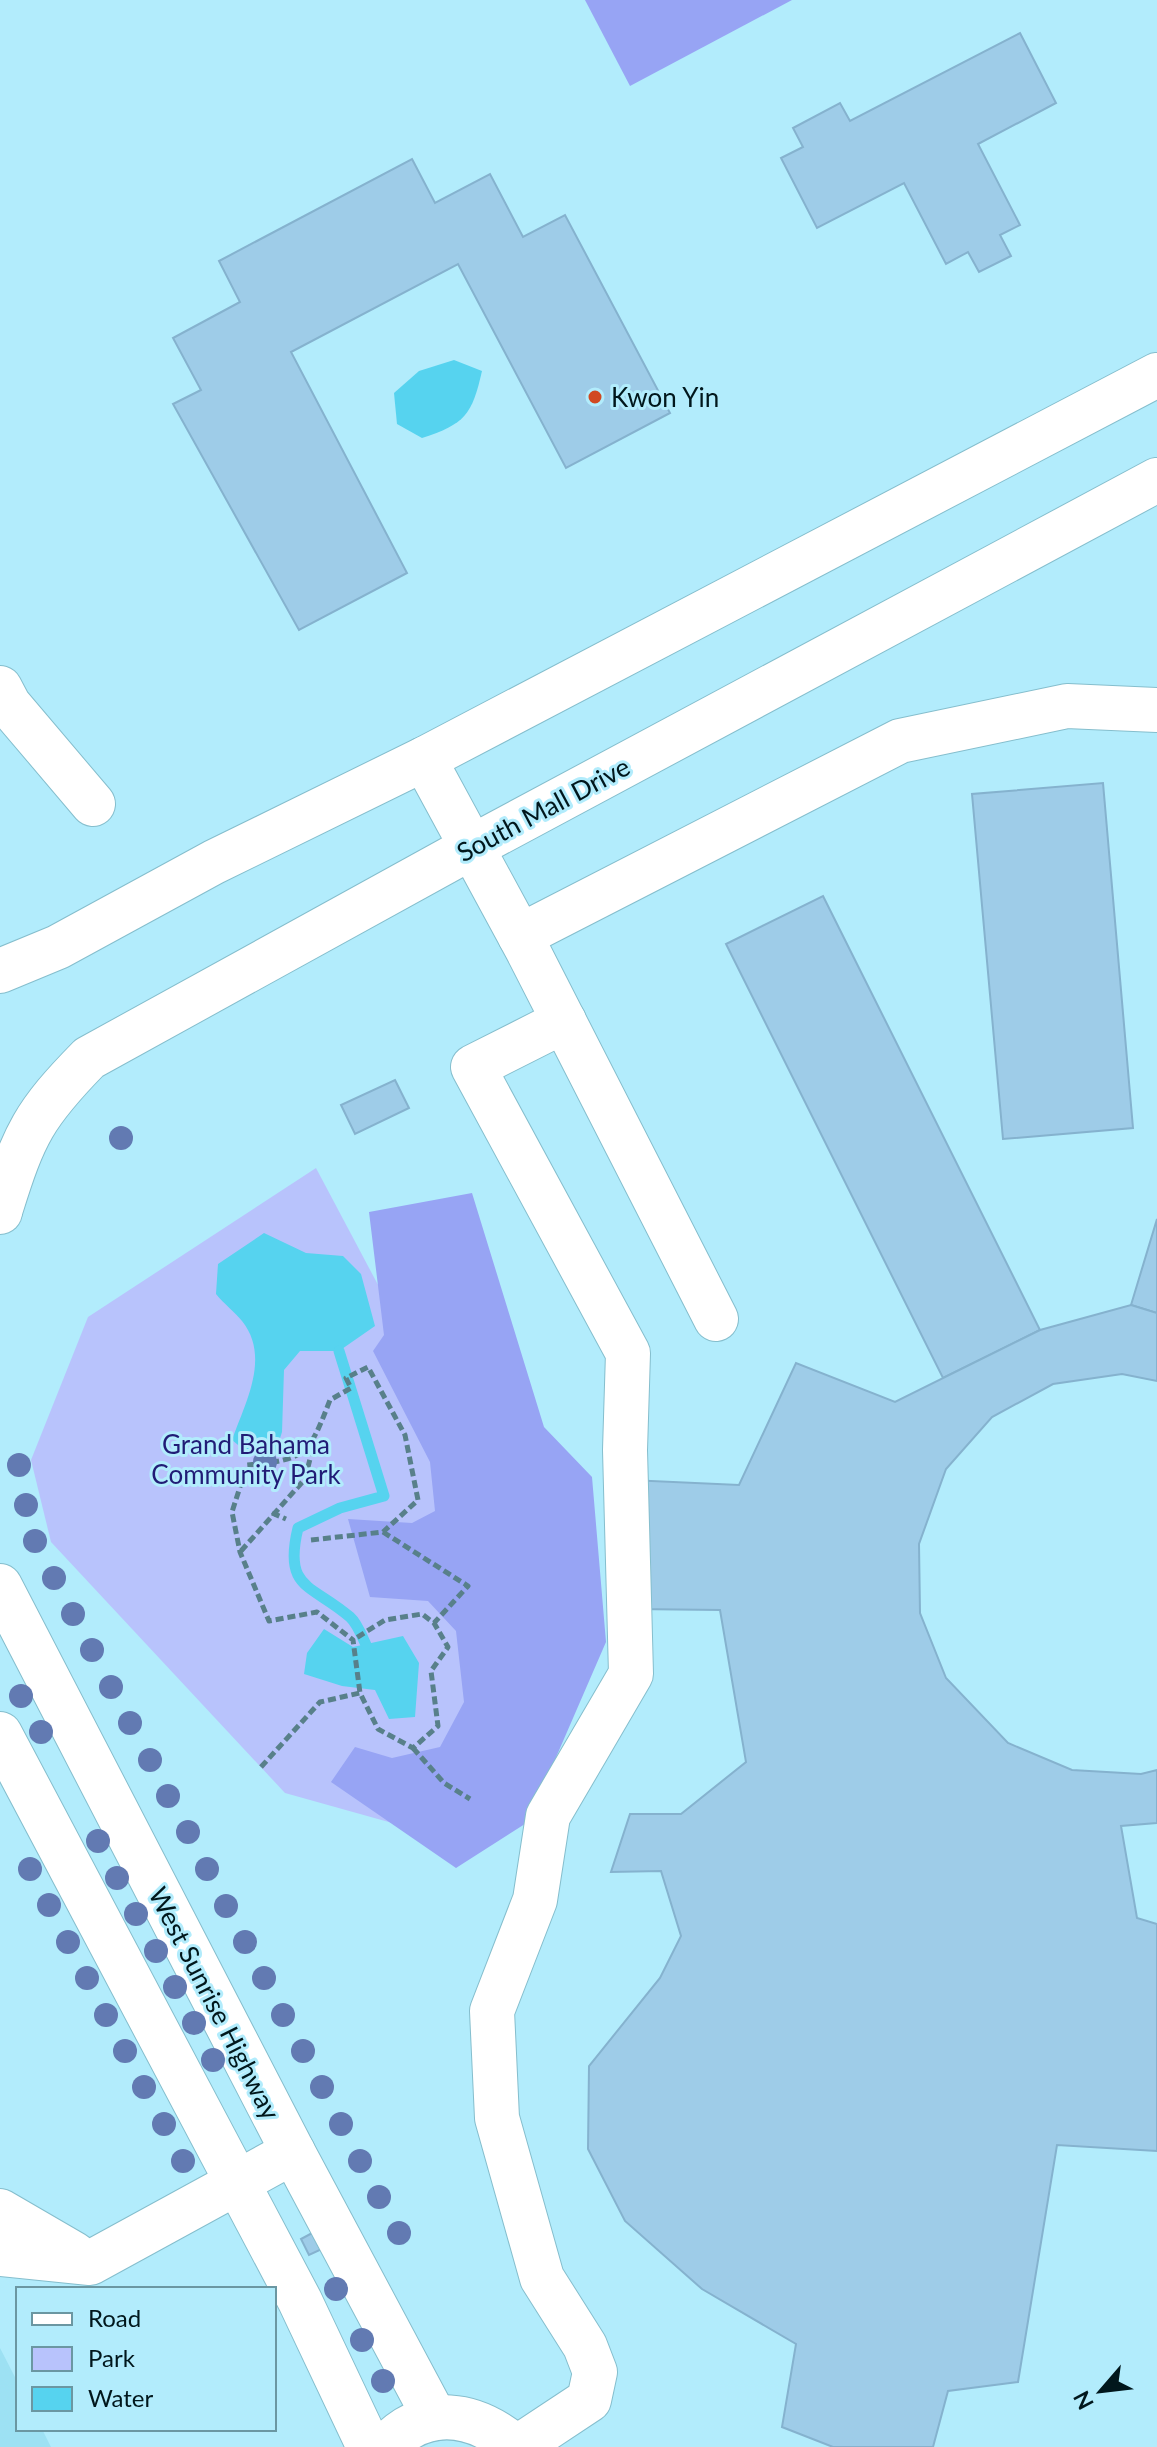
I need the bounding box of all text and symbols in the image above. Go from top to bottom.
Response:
place label: Kwon Yin [611,381,719,413]
marker: Kwon Yin [586,388,604,406]
street label: South Mall Drive [451,750,635,868]
park label: Grand Bahama Community Park [151,1428,341,1490]
street label: West Sunrise Highway [142,1881,288,2125]
legend [16,2287,276,2431]
text: Road [88,2303,141,2332]
text: Park [88,2343,136,2372]
north arrow [1061,2351,1141,2431]
text: Water [88,2383,153,2412]
text: N [1067,2387,1099,2414]

